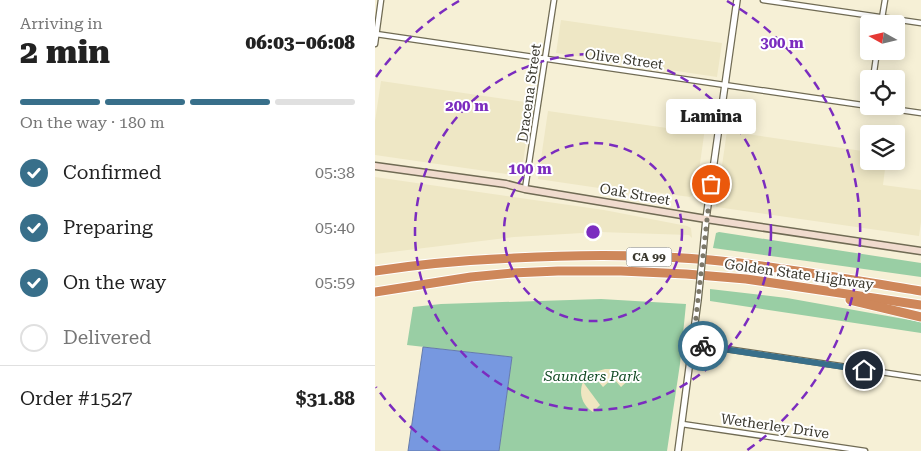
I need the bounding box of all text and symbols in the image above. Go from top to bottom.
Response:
text: Arriving in [20,14,103,33]
north arrow [860,15,905,60]
map controls [860,15,905,170]
text: 06:03–06:08 [246,31,355,54]
text: 2 min [20,33,110,71]
text: 300 m [760,34,804,52]
street label: Dracena Street [514,43,544,143]
street label: Olive Street [584,46,664,72]
button: locate [860,70,905,115]
text: 200 m [445,97,489,115]
callout: Lamina [666,99,756,134]
text: Lamina [680,107,742,126]
text: On the way · 180 m [20,113,165,132]
button: layers [860,125,905,170]
icon: check [20,159,48,187]
text: 100 m [508,160,552,178]
text: Confirmed [63,161,161,184]
text: 05:38 [315,163,355,182]
pin [690,163,732,205]
icon: bag [697,170,725,198]
street label: Oak Street [599,180,671,208]
icon: check [20,214,48,242]
text: Preparing [63,216,153,239]
text: 05:40 [315,218,355,237]
centre of rings [584,223,602,241]
road number: CA 99 [627,248,671,266]
street label: Golden State Highway [723,256,875,293]
icon: check [20,269,48,297]
text: On the way [63,271,166,294]
text: 05:59 [315,273,355,292]
courier [678,321,728,371]
text: Delivered [63,326,151,349]
icon: bike [689,332,717,360]
pin [843,349,885,391]
icon: home [850,356,878,384]
park label: Saunders Park [543,368,641,384]
text: Order #1527 [20,387,132,410]
text: $31.88 [296,387,355,410]
street label: Wetherley Drive [720,410,831,442]

